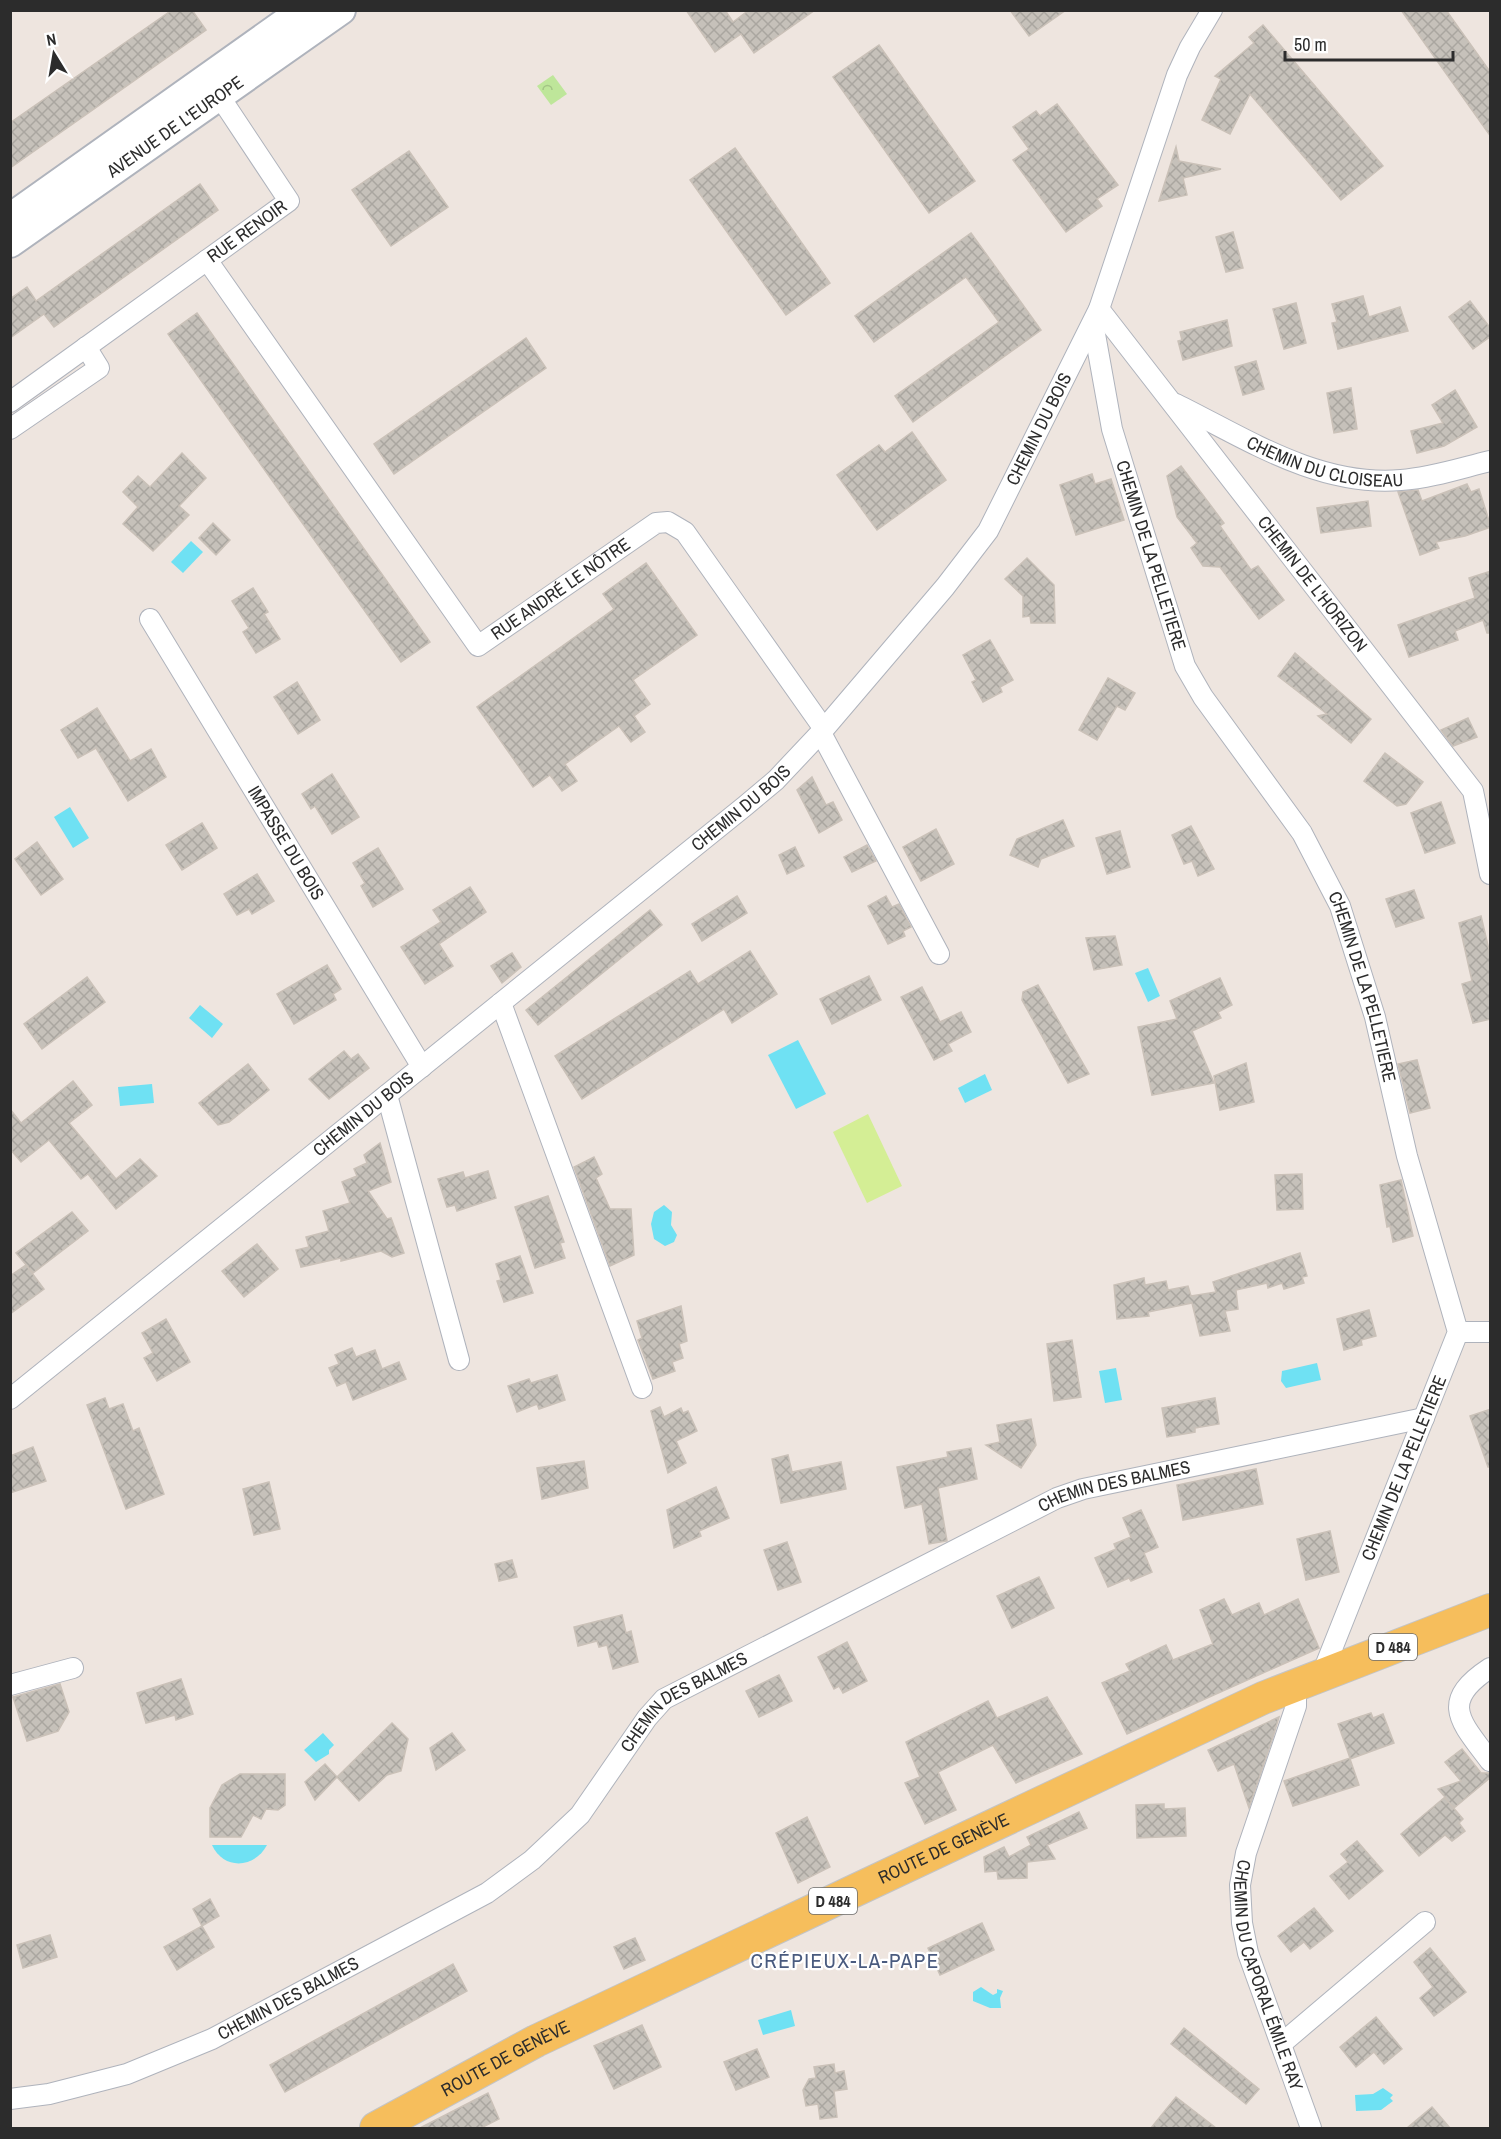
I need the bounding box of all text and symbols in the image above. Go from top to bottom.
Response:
north arrow [24,24,84,84]
scale bar [1285,24,1453,62]
text: N [44,28,58,51]
text: 50 m [1294,32,1327,57]
street label: AVENUE DE L'EUROPE [101,70,248,184]
street label: RUE RENOIR [202,193,292,268]
street label: CHEMIN DU BOIS [1000,368,1077,489]
street label: CHEMIN DU CLOISEAU [1243,429,1404,493]
street label: CHEMIN DE LA PELLETIERE [1110,457,1192,654]
street label: CHEMIN DE L'HORIZON [1252,510,1374,657]
street label: RUE ANDRÉ LE NÔTRE [486,532,635,645]
street label: CHEMIN DU BOIS [686,759,796,857]
street label: IMPASSE DU BOIS [242,781,331,905]
street label: CHEMIN DE LA PELLETIERE [1322,887,1403,1085]
street label: CHEMIN DU BOIS [307,1065,419,1162]
street label: CHEMIN DE LA PELLETIERE [1355,1371,1452,1564]
street label: CHEMIN DES BALMES [1033,1454,1193,1518]
road number: D 484 [1369,1634,1417,1660]
street label: CHEMIN DES BALMES [614,1645,752,1757]
street label: ROUTE DE GENÈVE [874,1807,1013,1890]
street label: CHEMIN DU CAPORAL ÉMILE RAY [1228,1858,1310,2094]
road number: D 484 [809,1888,857,1914]
district label: CRÉPIEUX-LA-PAPE [750,1946,940,1975]
street label: CHEMIN DES BALMES [213,1950,363,2046]
street label: ROUTE DE GENÈVE [437,2014,574,2102]

